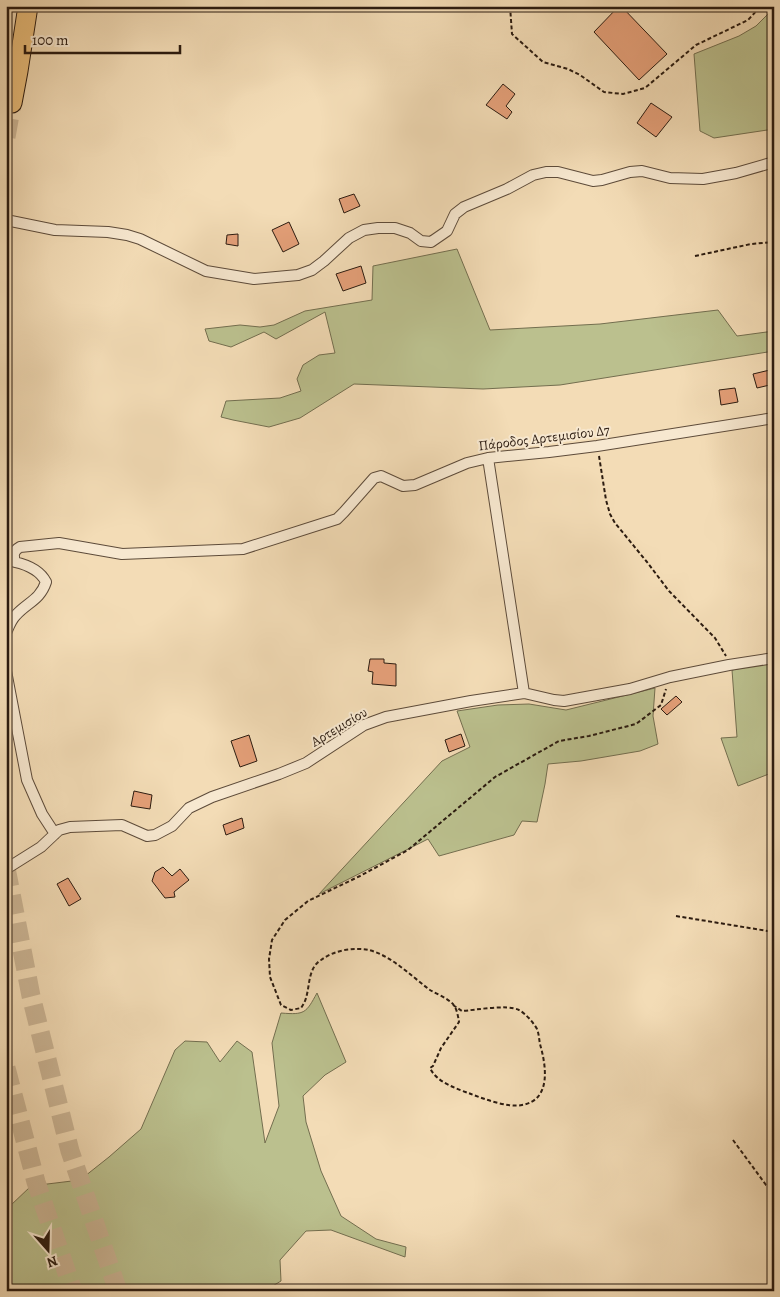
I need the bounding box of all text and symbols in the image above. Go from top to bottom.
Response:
scale bar [25,22,180,54]
text: 100 m [32,30,69,50]
street label: Πάροδος Αρτεμισίου Δ7 [477,421,611,455]
street label: Αρτεμισίου [306,703,371,752]
north arrow [22,1224,72,1274]
text: N [44,1251,60,1272]

